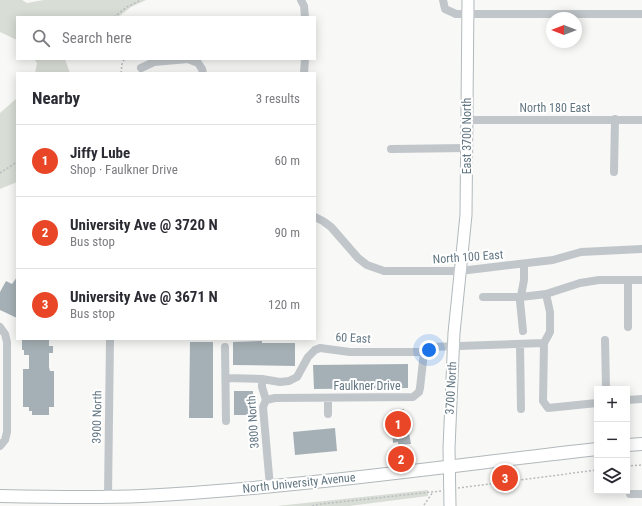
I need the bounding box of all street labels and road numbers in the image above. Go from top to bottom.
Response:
street label: East 3700 North [460,97,474,174]
street label: North 180 East [520,101,591,115]
street label: North 100 East [432,248,504,266]
street label: 60 East [335,330,371,346]
street label: 3700 North [443,361,459,415]
street label: Faulkner Drive [333,379,401,393]
street label: 3900 North [90,390,104,444]
street label: 3800 North [244,395,262,449]
street label: North University Avenue [242,470,356,496]

